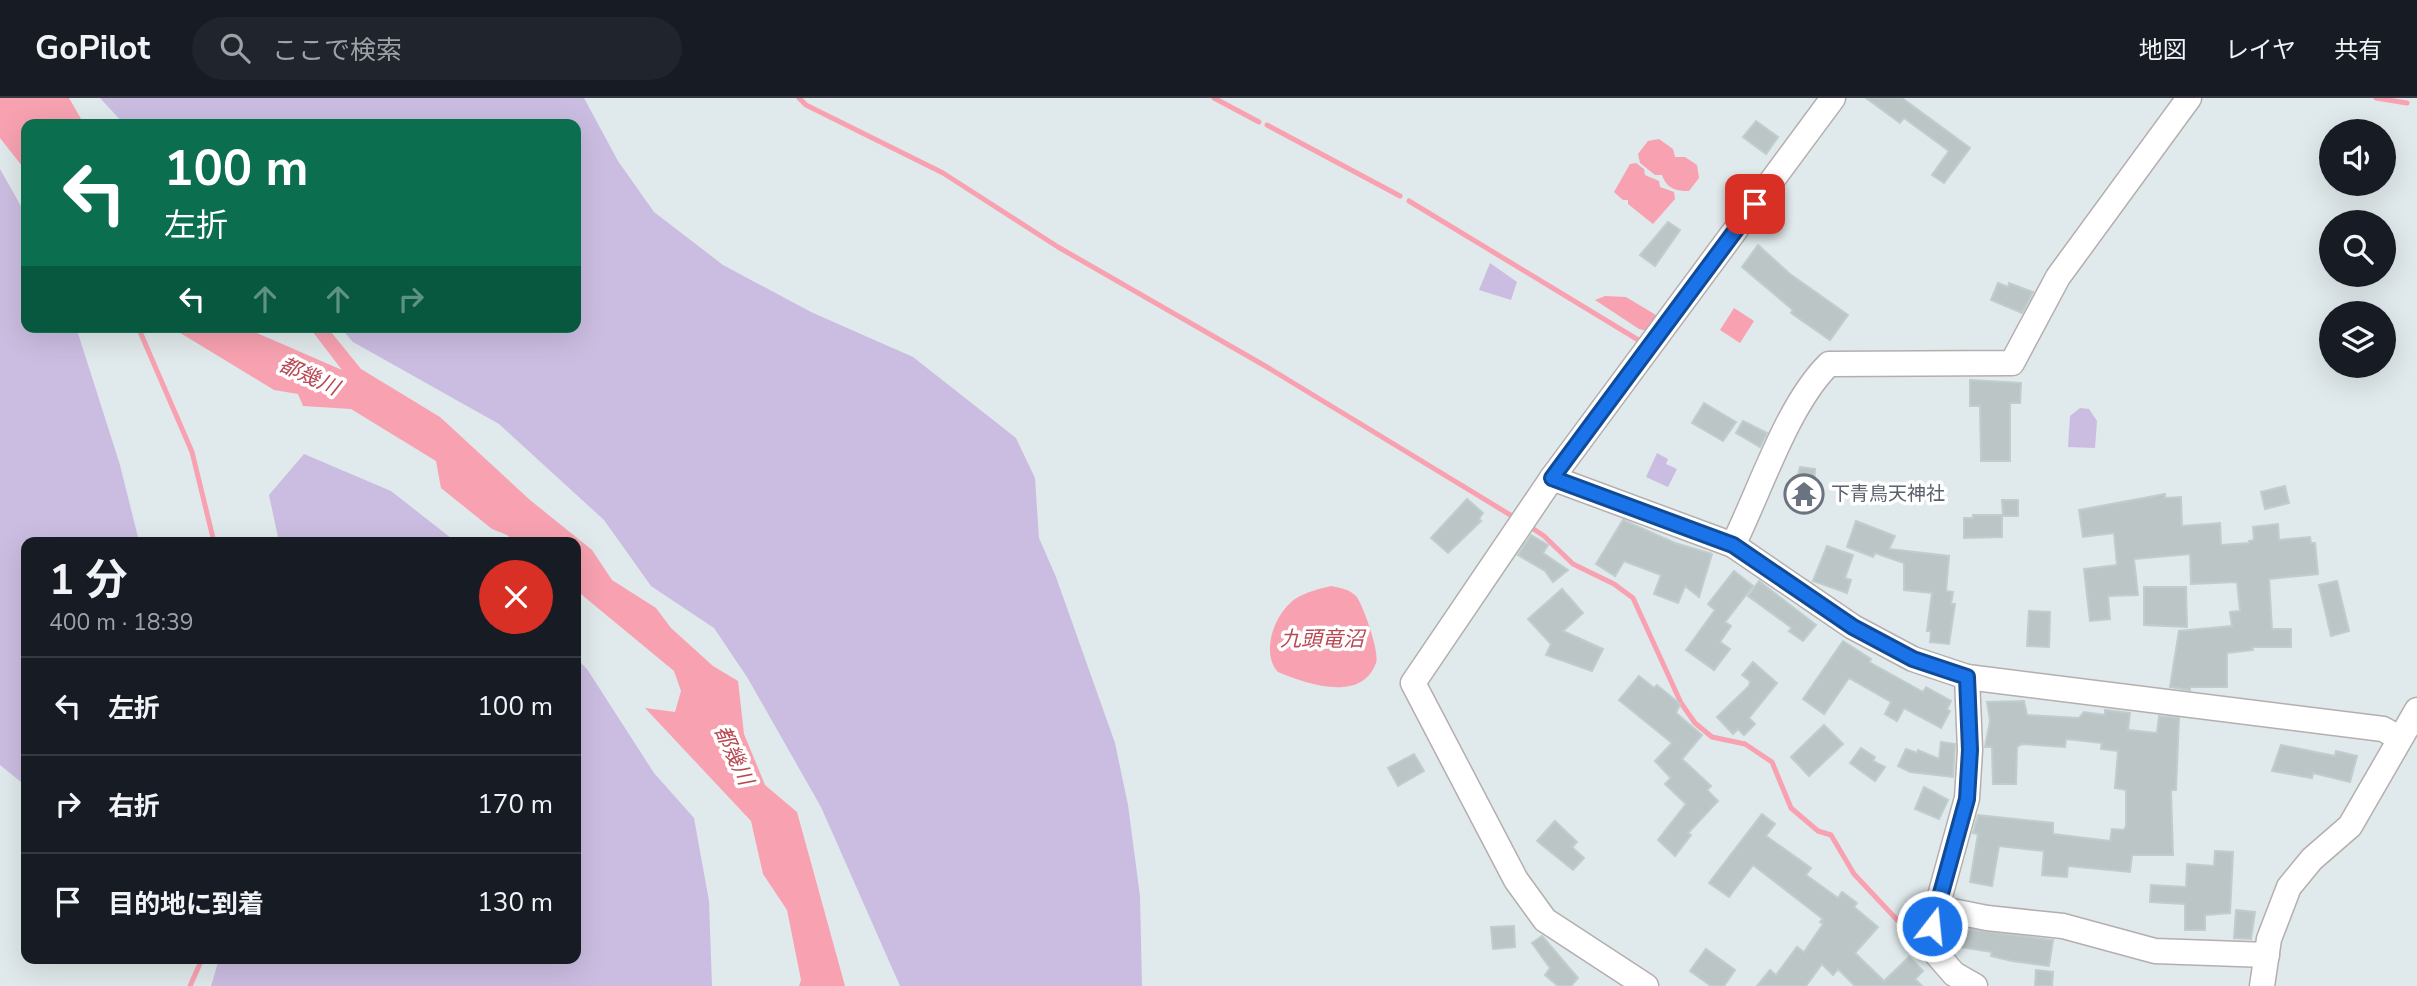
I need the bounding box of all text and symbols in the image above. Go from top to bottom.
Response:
search box [192,17,682,80]
text: GoPilot [35,26,150,71]
icon: search [216,29,254,67]
text: ここで検索 [272,33,402,68]
text: 地図 [2139,34,2187,66]
text: レイヤ [2225,34,2296,66]
text: 共有 [2334,34,2382,66]
map controls [2319,119,2396,378]
button: sound [2319,119,2396,196]
text: 100 m [164,135,308,202]
icon: left [49,147,140,238]
pin [1725,174,1785,234]
icon: arrive [1736,185,1774,223]
text: 左折 [164,204,228,247]
button: search [2319,210,2396,287]
icon: left [173,280,211,318]
icon: ahead [246,280,284,318]
icon: ahead [319,280,357,318]
icon: right [392,280,430,318]
button: layers [2319,301,2396,378]
water label: 都幾川 [275,350,345,402]
temple icon: 下青鳥天神社 [1783,473,1825,515]
place label: 下青鳥天神社 [1831,481,1945,507]
text: 1 分 [49,552,128,609]
button: close [479,560,553,634]
text: 400 m · 18:39 [49,607,194,638]
water label: 九頭竜沼 [1280,625,1367,653]
icon: left [49,687,87,725]
text: 100 m [477,689,553,724]
text: 左折 [108,691,160,726]
water label: 都幾川 [708,721,761,791]
icon: right [49,785,87,823]
text: 170 m [477,787,553,822]
text: 右折 [108,789,160,824]
icon: arrive [49,883,87,921]
text: 130 m [477,885,553,920]
text: 目的地に到着 [108,887,264,922]
position arrow [1895,889,1969,963]

